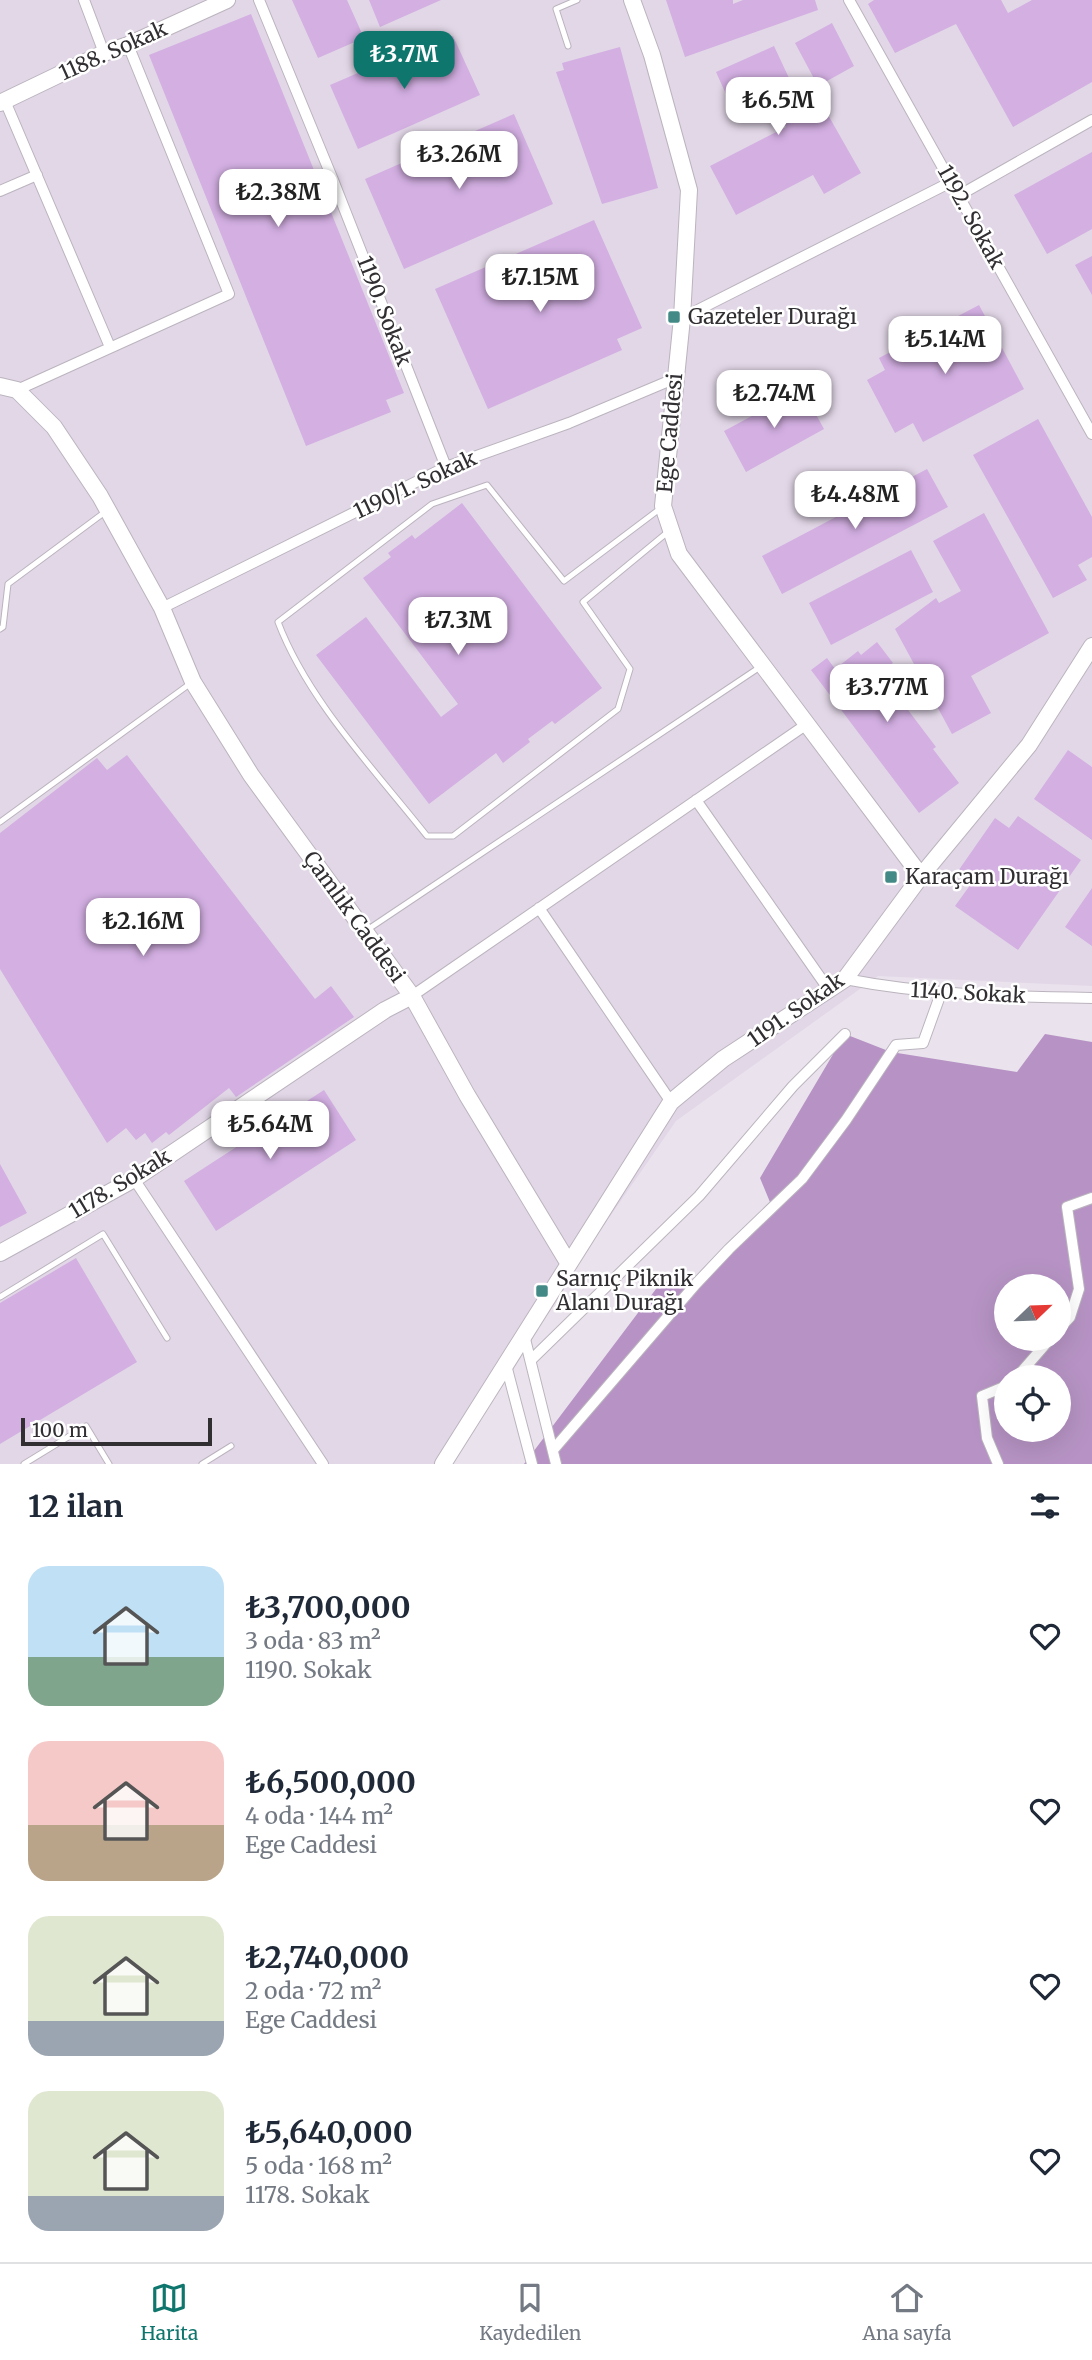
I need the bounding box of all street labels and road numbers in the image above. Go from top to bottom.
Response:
street label: 1188. Sokak [55,14,172,86]
street label: 1192. Sokak [932,160,1011,274]
street label: 1190. Sokak [351,252,418,370]
street label: Ege Caddesi [651,372,688,494]
street label: 1190/1. Sokak [349,444,481,525]
street label: Çamlık Caddesi [298,846,411,988]
street label: 1191. Sokak [742,966,850,1053]
street label: 1140. Sokak [910,976,1027,1009]
street label: 1178. Sokak [64,1142,176,1224]

